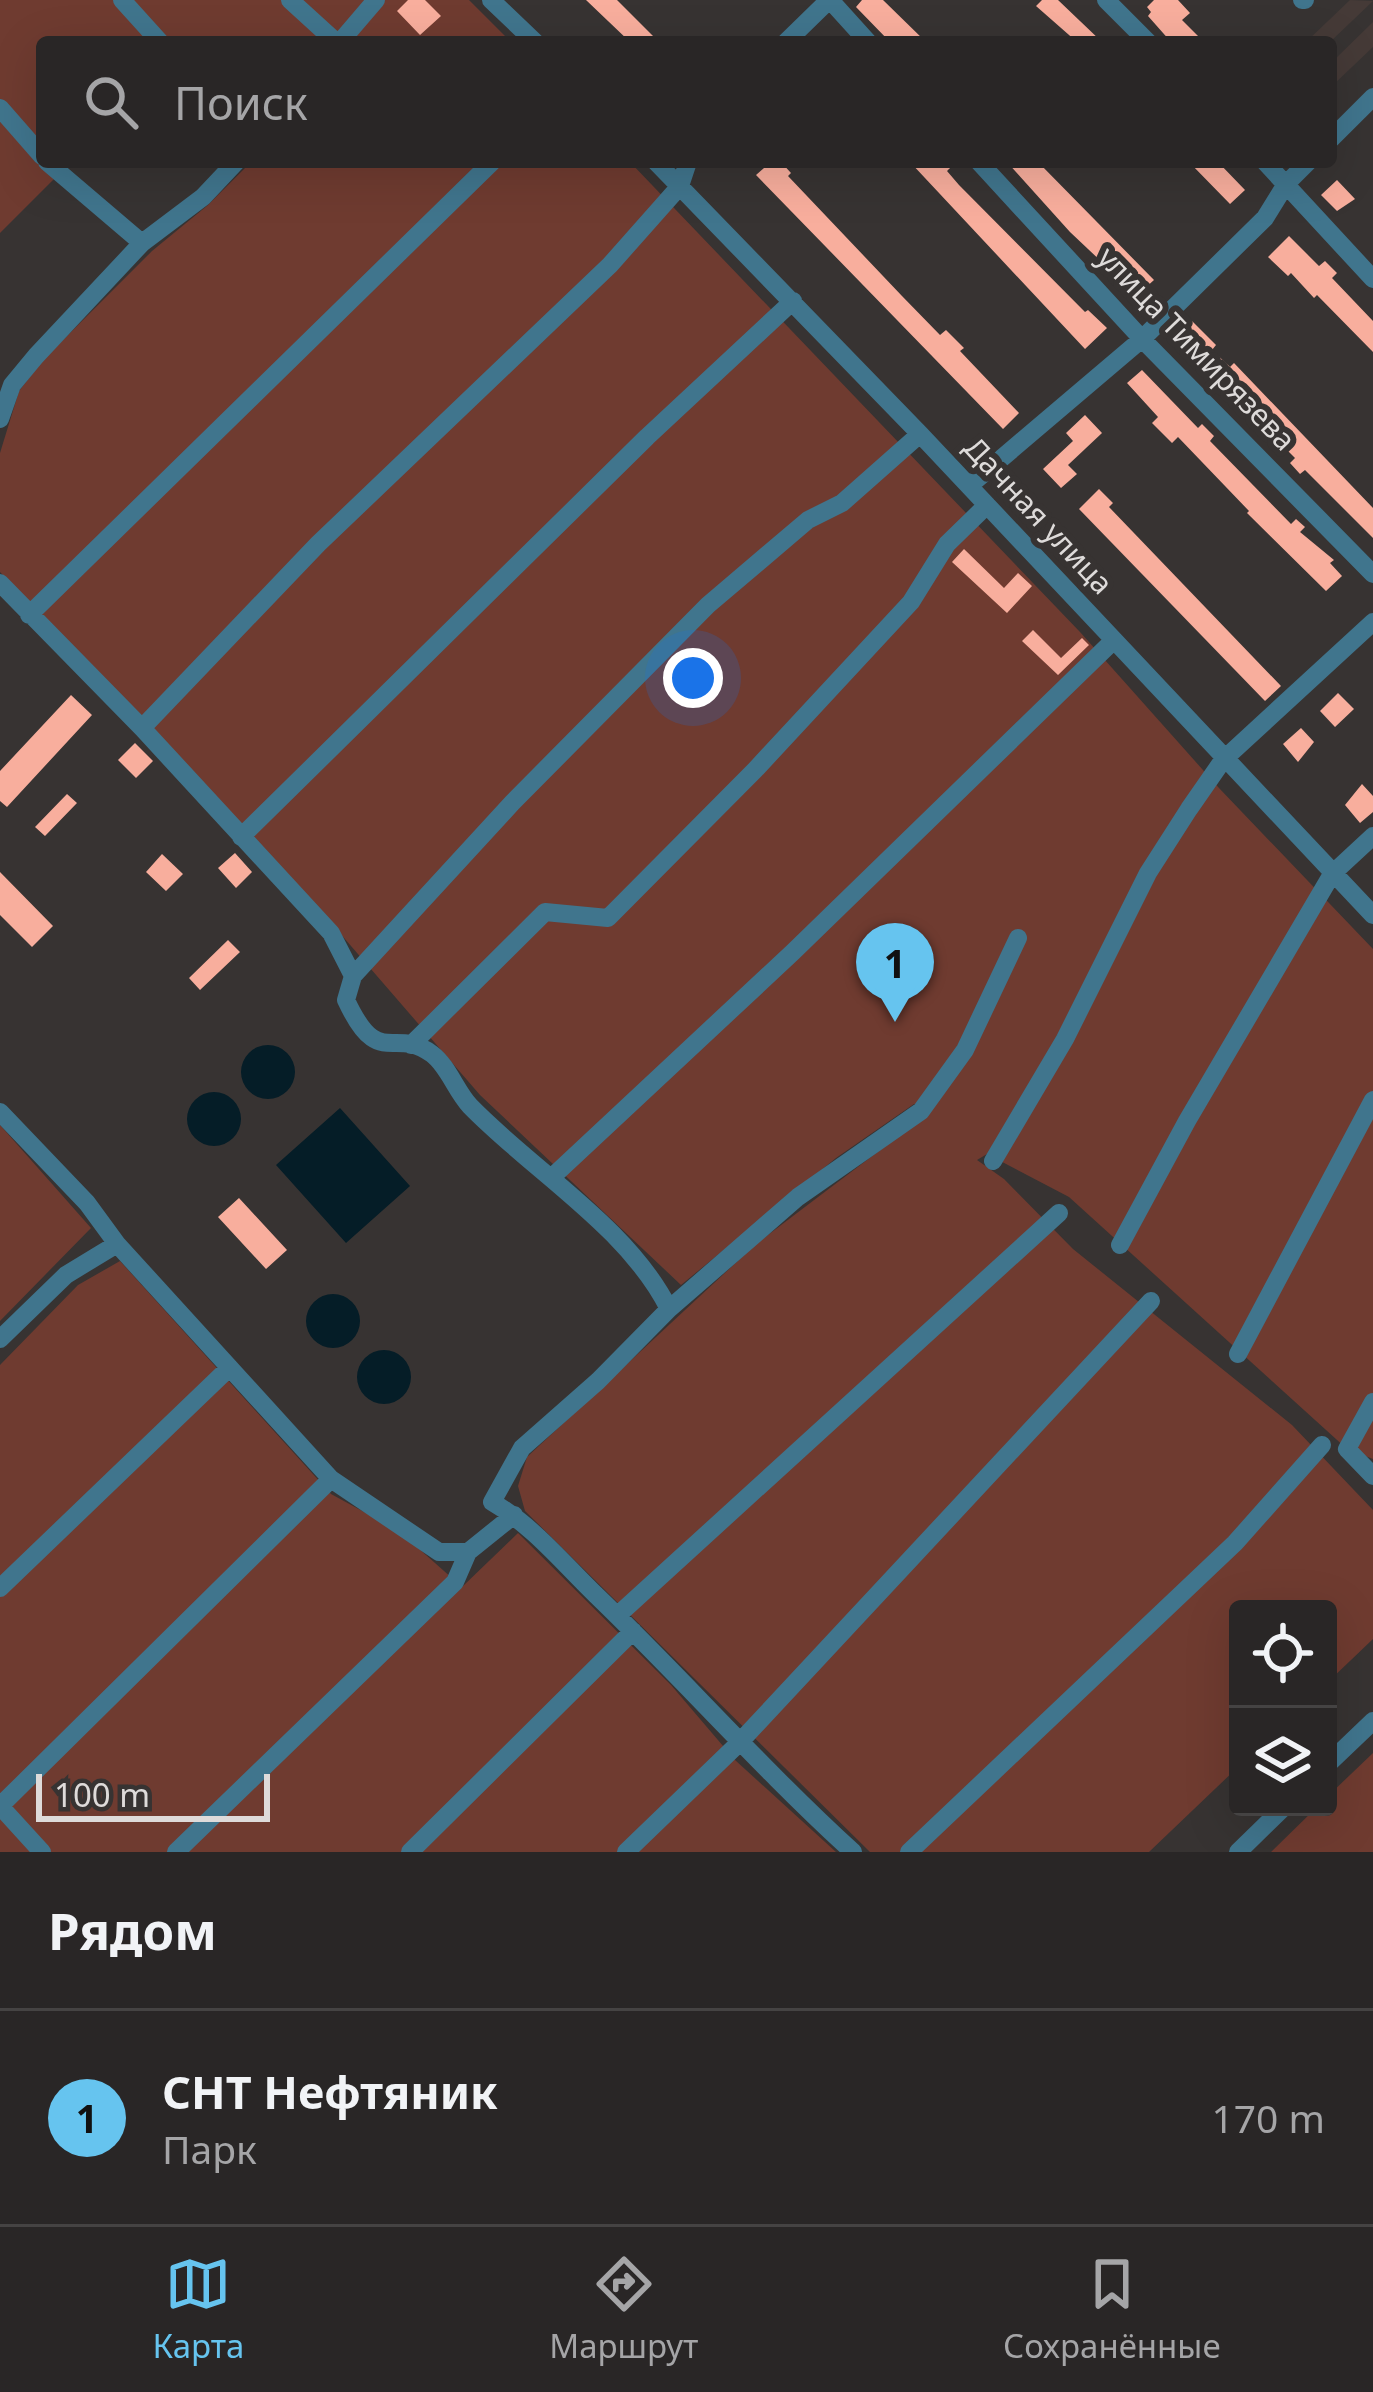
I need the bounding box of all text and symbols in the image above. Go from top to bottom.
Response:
search box [36,36,1337,168]
icon: search [78,69,144,135]
text: Поиск [174,72,308,133]
street label: улица Тимирязева [1089,237,1305,459]
street label: Дачная улица [955,427,1123,603]
your location [663,648,723,708]
pin: 1 [856,923,934,1022]
map controls [1229,1600,1337,1816]
button: locate [1229,1600,1337,1708]
button: layers [1229,1708,1337,1816]
scale bar [36,1768,270,1821]
text: 100 m [54,1772,150,1817]
text: Рядом [48,1895,217,1965]
text: СНТ Нефтяник [162,2061,498,2122]
text: 1 [76,2091,98,2144]
text: 170 m [1211,2091,1325,2144]
text: Парк [162,2122,257,2175]
tab: Карта [152,2251,244,2368]
tab: Маршрут [549,2251,698,2368]
tab: Сохранённые [1003,2251,1221,2368]

